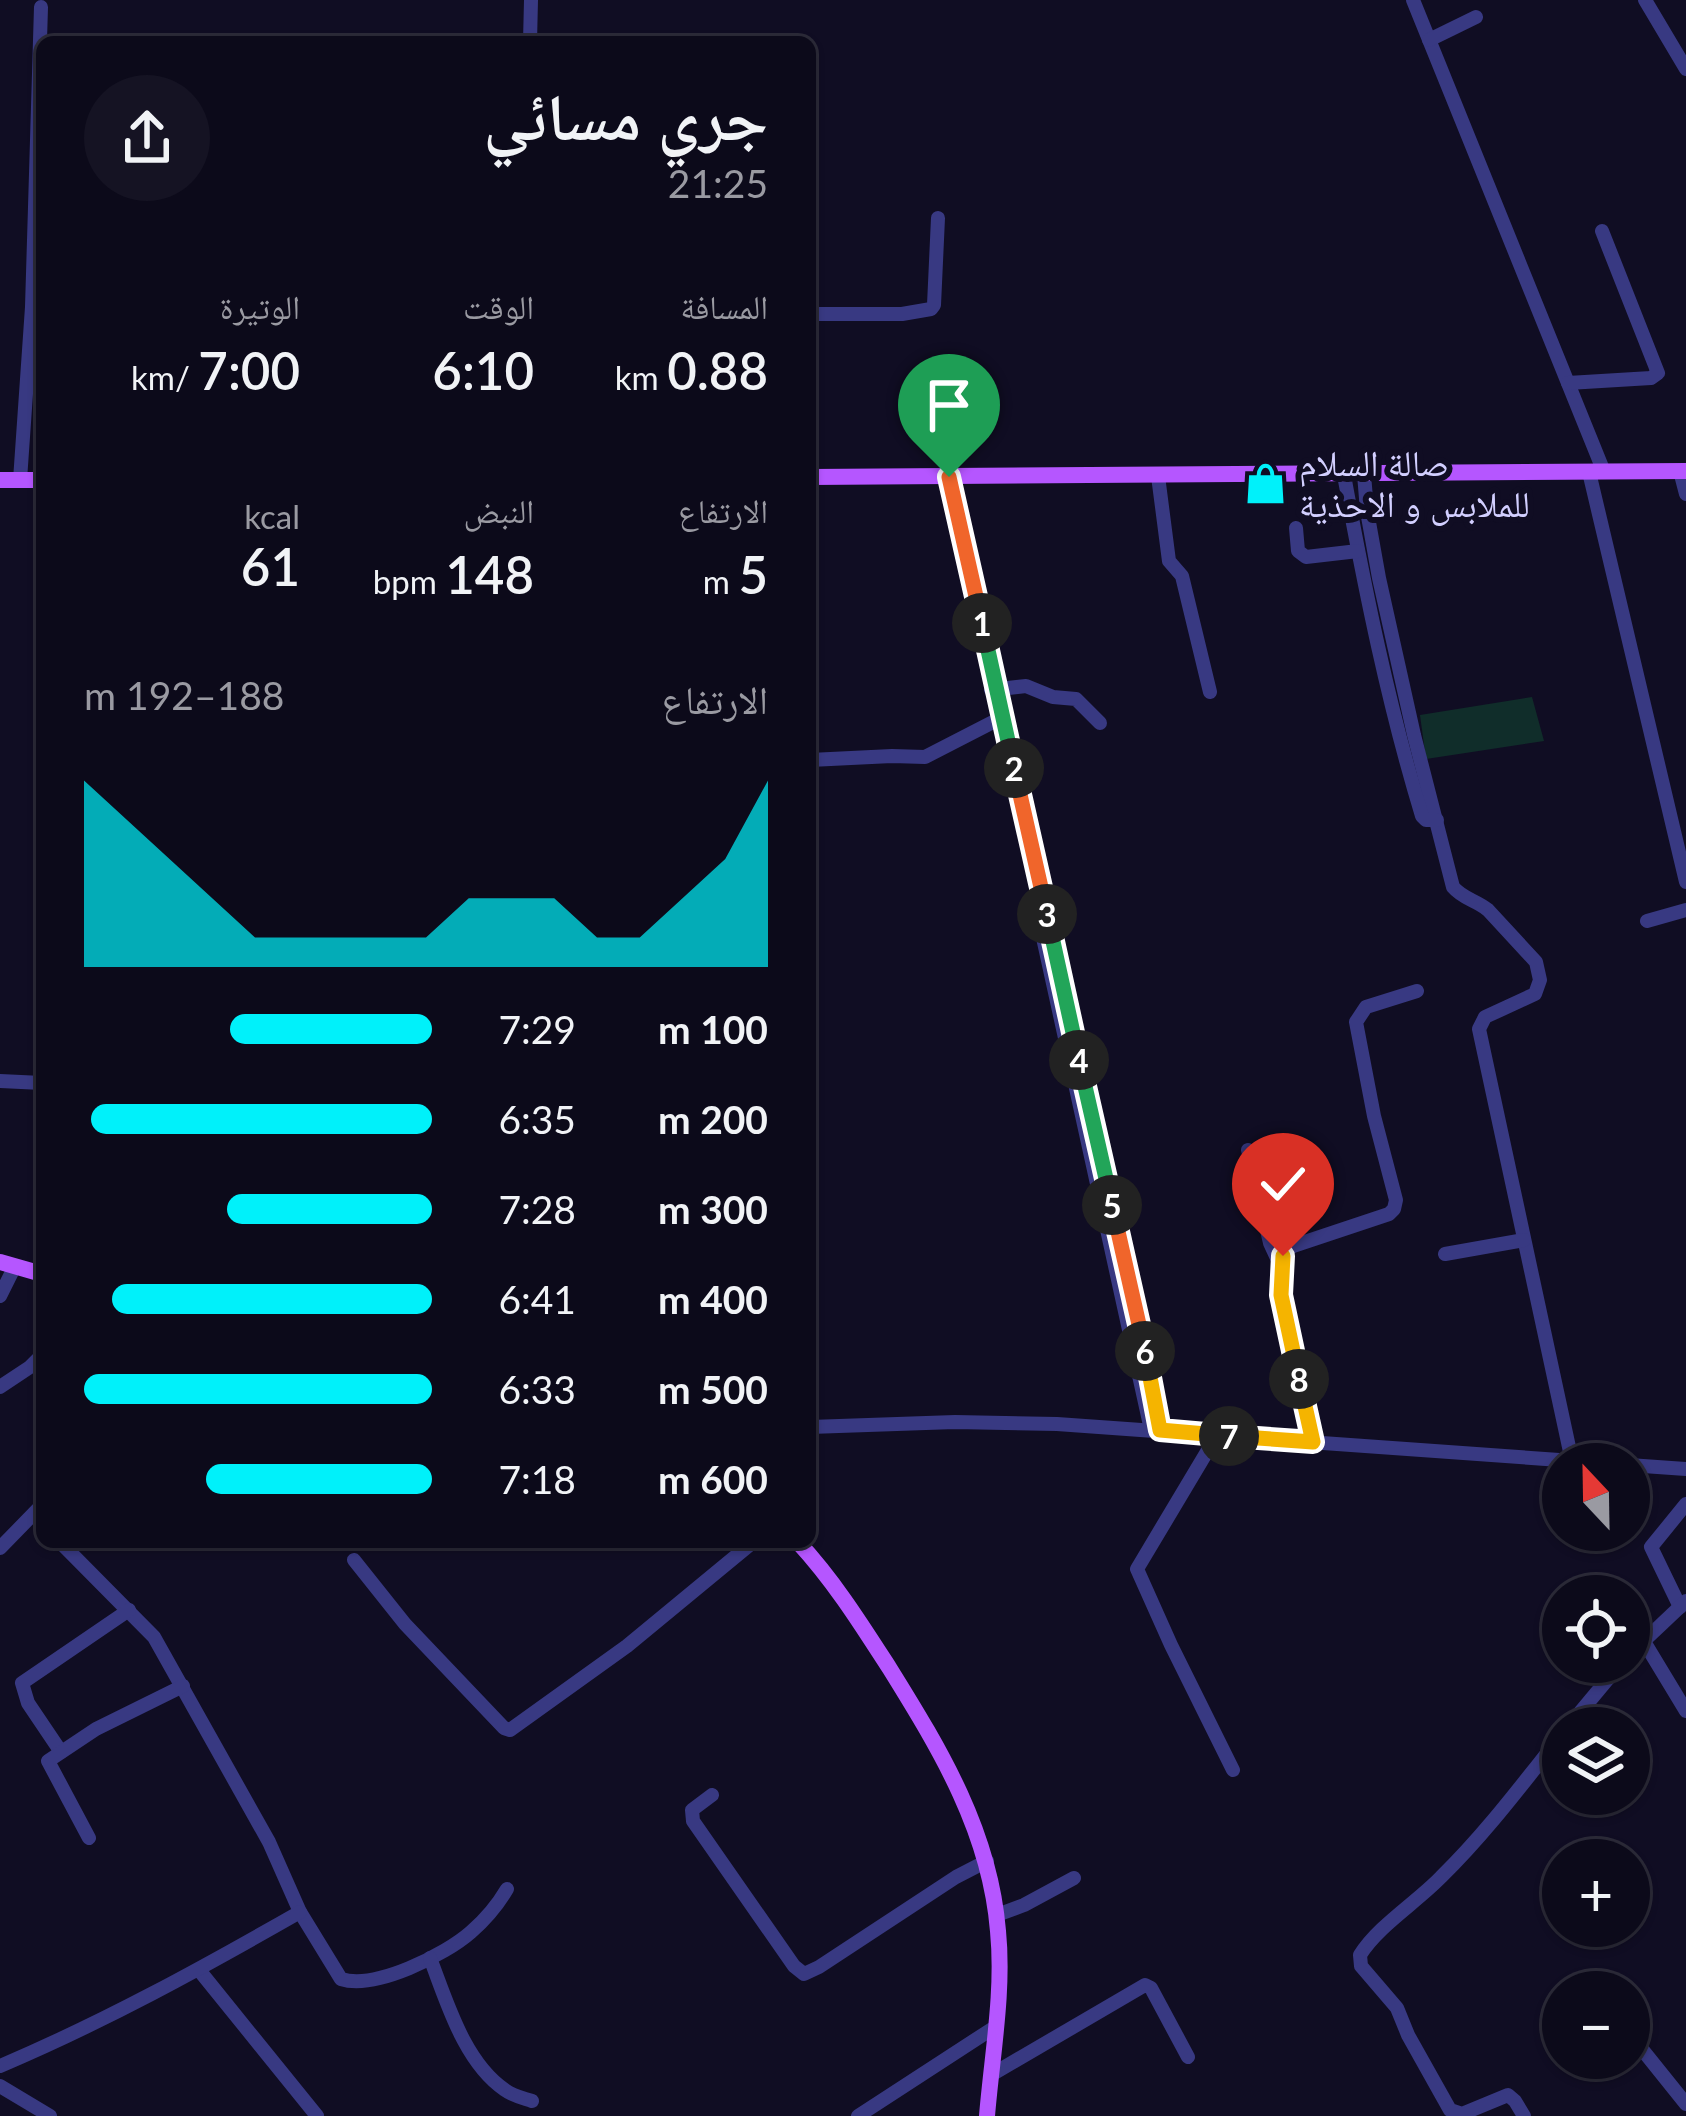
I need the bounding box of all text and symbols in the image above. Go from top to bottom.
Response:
button: share [84,75,210,201]
text: جري مسائي [483,75,768,154]
text: 21:25 [668,160,768,206]
text: الوتيرة [220,286,300,326]
text: الوقت [463,286,534,326]
text: المسافة [681,286,768,326]
text: 7:00 [198,340,300,401]
text: 6:10 [432,340,534,401]
text: 0.88 [667,340,768,401]
pin [898,354,1000,477]
text: /km [131,357,198,397]
text: km [615,357,667,397]
icon: arrive [916,372,982,438]
place label: صالة السلام للملابس و الاحذية [1299,440,1530,526]
shop icon: صالة السلام للملابس و الاحذية [1242,460,1288,506]
text: النبض [464,490,534,530]
text: الارتفاع [678,490,768,530]
text: kcal [244,496,300,536]
text: 61 [241,536,300,597]
text: 148 [445,544,534,605]
text: 5 [738,544,768,605]
text: bpm [373,561,445,601]
text: m [703,561,738,601]
pin: 1 [952,593,1012,653]
text: 1 [972,603,992,643]
text: 188–192 m [84,672,284,718]
text: الارتفاع [662,676,768,722]
pin: 2 [984,738,1044,798]
text: 2 [1004,748,1024,788]
pin: 3 [1017,884,1077,944]
text: 3 [1037,894,1057,934]
text: 7:29 [498,1006,576,1052]
text: 100 m [658,1006,768,1052]
pin: 4 [1049,1030,1109,1090]
text: 4 [1069,1040,1089,1080]
text: 6:35 [498,1096,576,1142]
text: 200 m [658,1096,768,1142]
pin [1232,1133,1334,1256]
icon: check [1250,1151,1316,1217]
pin: 5 [1082,1175,1142,1235]
text: 5 [1102,1185,1122,1225]
text: 7:28 [498,1186,576,1232]
text: 300 m [658,1186,768,1232]
text: 6:41 [498,1276,576,1322]
text: 400 m [658,1276,768,1322]
pin: 6 [1115,1321,1175,1381]
text: 6 [1135,1331,1155,1371]
pin: 8 [1269,1349,1329,1409]
text: 8 [1289,1359,1309,1399]
text: 6:33 [498,1366,576,1412]
text: 500 m [658,1366,768,1412]
pin: 7 [1199,1406,1259,1466]
text: 7 [1219,1416,1239,1456]
north arrow [1542,1443,1650,1551]
map controls [1542,1443,1650,2079]
text: 7:18 [498,1456,576,1502]
text: 600 m [658,1456,768,1502]
button: locate [1542,1575,1650,1683]
button: layers [1542,1707,1650,1815]
button: + [1542,1839,1650,1947]
button: − [1542,1971,1650,2079]

